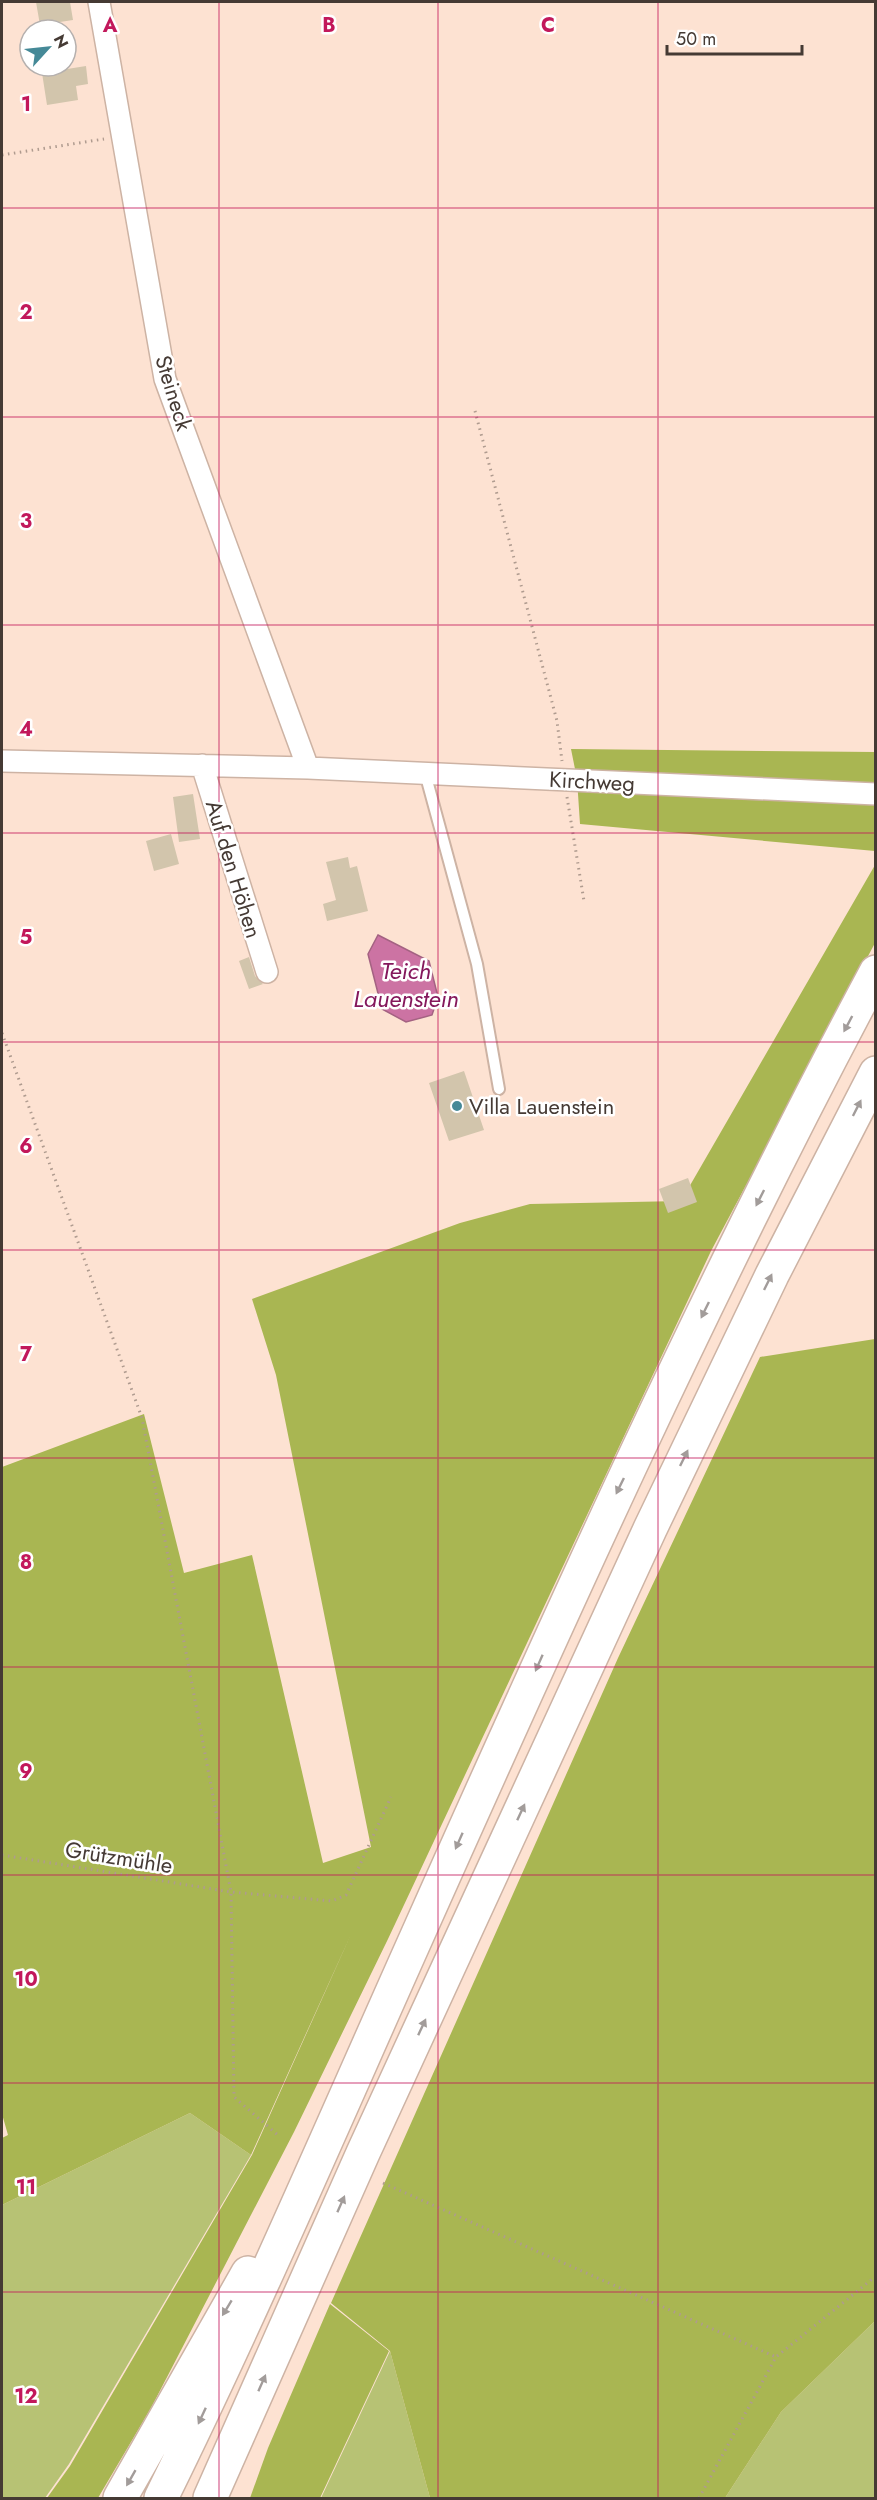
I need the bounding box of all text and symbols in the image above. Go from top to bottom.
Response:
text: A [102,11,118,40]
text: B [322,11,336,40]
text: C [541,11,555,40]
north arrow [18,18,78,78]
scale bar [667,18,802,56]
text: 50 m [676,26,716,52]
text: N [48,31,74,52]
text: 1 [21,90,31,119]
text: 2 [19,298,33,327]
street label: Steineck [147,351,201,435]
text: 3 [20,507,32,536]
text: 4 [19,715,33,744]
street label: Kirchweg [548,763,636,799]
street label: Auf den Höhen [198,796,270,942]
text: 5 [20,923,33,952]
water label: Teich Lauenstein [353,953,459,1016]
one-way arrow [843,1016,853,1033]
place label: Villa Lauenstein [469,1090,614,1122]
marker: Villa Lauenstein [450,1099,464,1113]
one-way arrow [853,1100,862,1117]
text: 6 [19,1132,33,1161]
one-way arrow [755,1189,765,1206]
one-way arrow [764,1273,773,1290]
one-way arrow [700,1301,709,1318]
text: 7 [20,1340,33,1369]
one-way arrow [680,1449,689,1466]
one-way arrow [616,1477,625,1494]
text: 8 [20,1548,32,1577]
one-way arrow [534,1654,543,1671]
text: 9 [19,1757,33,1786]
one-way arrow [516,1802,526,1820]
one-way arrow [454,1832,464,1850]
street label: Grützmühle [63,1833,175,1881]
text: 10 [14,1965,38,1994]
one-way arrow [417,2018,427,2036]
text: 11 [16,2173,36,2202]
one-way arrow [336,2195,346,2213]
one-way arrow [222,2300,232,2317]
one-way arrow [258,2374,267,2391]
text: 12 [14,2382,38,2411]
one-way arrow [197,2407,206,2424]
one-way arrow [126,2470,137,2486]

